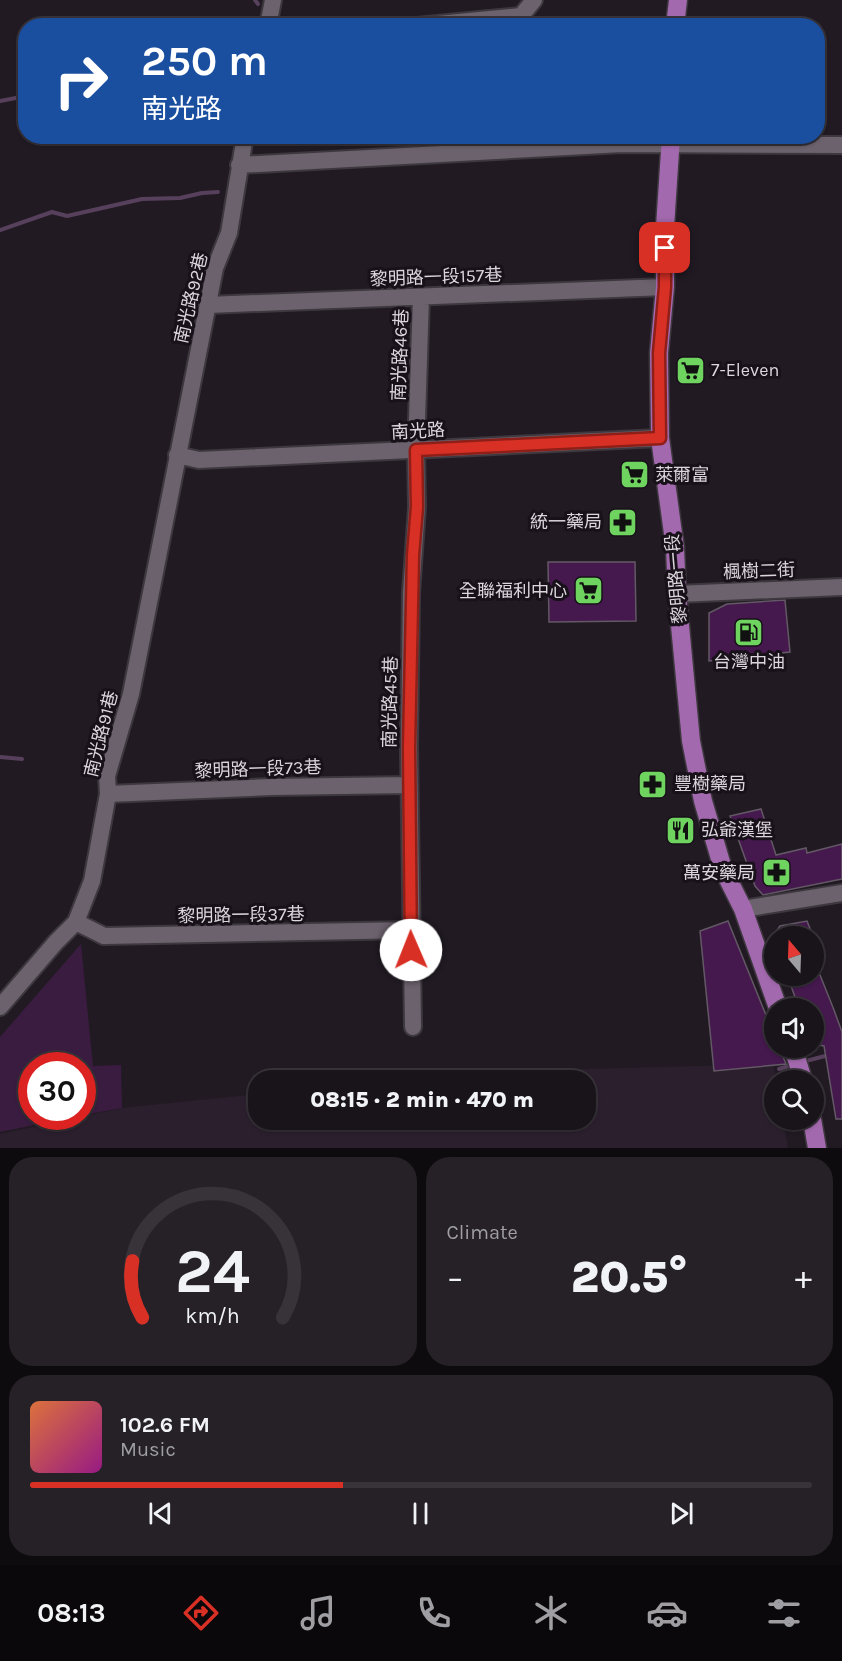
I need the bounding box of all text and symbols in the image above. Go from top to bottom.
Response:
text: 250 m [141,36,268,86]
icon: right [42,42,120,120]
text: 南光路 [141,93,222,125]
pin [639,222,690,273]
icon: arrive [648,231,681,264]
street label: 南光路92巷 [170,250,212,346]
street label: 黎明路一段157巷 [369,264,503,290]
street label: 南光路46巷 [387,308,413,402]
supermarket icon: 7-Eleven [674,354,706,386]
place label: 7-Eleven [711,359,779,381]
street label: 南光路 [390,419,446,443]
supermarket icon: 萊爾富 [618,459,650,491]
place label: 萊爾富 [655,464,709,486]
pharmacy icon: 統一藥局 [607,506,639,538]
place label: 統一藥局 [530,511,602,533]
street label: 黎明路一段 [661,533,691,625]
street label: 楓樹二街 [723,559,795,583]
supermarket icon: 全聯福利中心 [572,575,604,607]
place label: 全聯福利中心 [459,580,567,602]
fuel station icon: 台灣中油 [733,617,765,649]
place label: 台灣中油 [713,651,785,673]
street label: 南光路45巷 [378,656,402,748]
street label: 南光路91巷 [80,688,122,780]
street label: 黎明路一段73巷 [194,756,322,782]
pharmacy icon: 豐樹藥局 [637,768,669,800]
place label: 豐樹藥局 [674,773,746,795]
restaurant icon: 弘爺漢堡 [664,814,696,846]
place label: 弘爺漢堡 [701,819,773,841]
pharmacy icon: 萬安藥局 [760,857,792,889]
place label: 萬安藥局 [683,862,755,884]
street label: 黎明路一段37巷 [177,903,305,927]
position arrow [379,918,443,982]
north arrow [764,926,824,986]
map controls [764,926,824,1130]
button: sound [764,998,824,1058]
speed limit sign: 30 [18,1052,96,1130]
button: search [764,1070,824,1130]
text: 08:15 · 2 min · 470 m [310,1087,534,1113]
text: Climate [447,1221,518,1244]
text: 24 [175,1235,250,1308]
text: 20.5° [571,1251,688,1303]
text: − [447,1258,464,1296]
text: + [795,1258,812,1296]
text: km/h [186,1304,240,1329]
text: 102.6 FM [120,1412,210,1438]
text: Music [120,1438,176,1461]
icon: previous [144,1497,177,1530]
icon: pause [404,1497,437,1530]
icon: next [665,1497,698,1530]
icon: directions [180,1592,222,1634]
icon: music [297,1592,339,1634]
icon: phone [413,1592,455,1634]
icon: climate [530,1592,572,1634]
icon: car [646,1592,688,1634]
icon: filters [763,1592,805,1634]
text: 08:13 [37,1597,106,1629]

